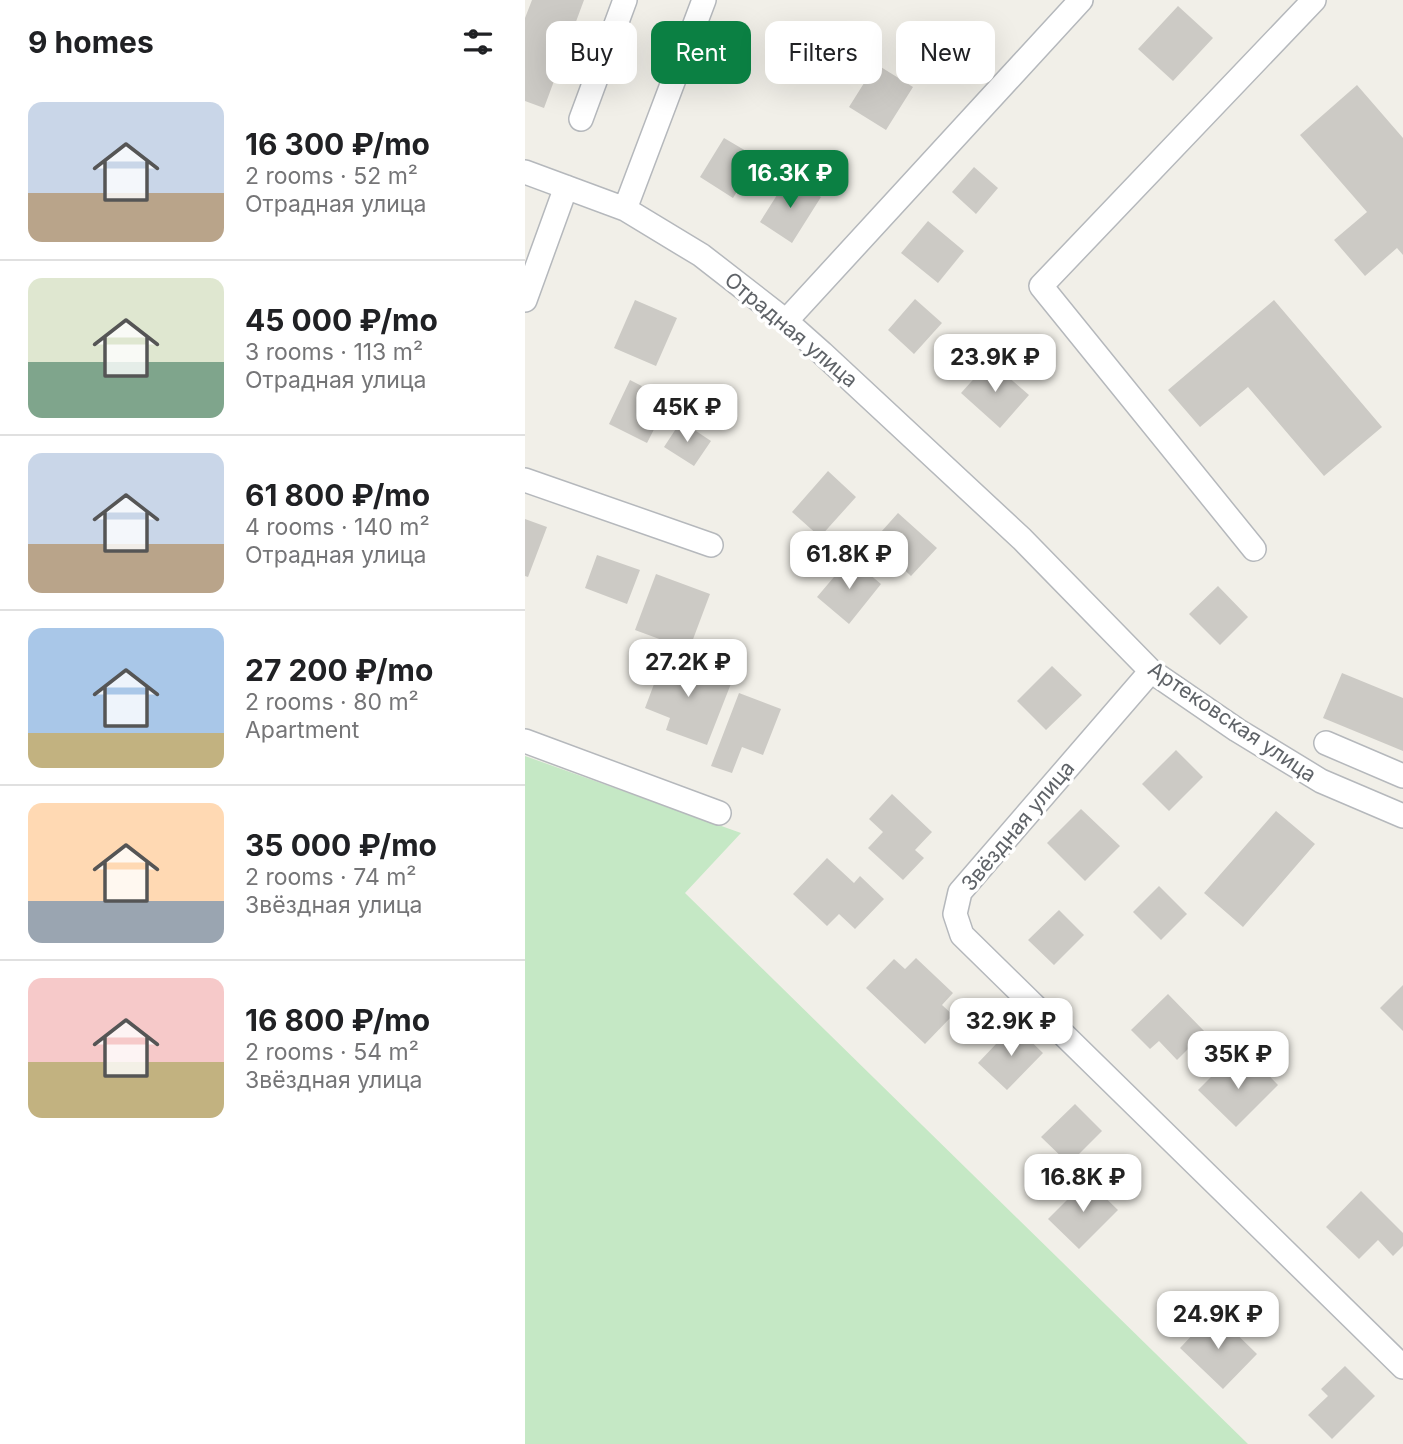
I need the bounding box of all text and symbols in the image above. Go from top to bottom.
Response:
chip: Buy [546,21,637,84]
chip: Rent [651,21,751,84]
chip: Filters [765,21,882,84]
chip: New [896,21,995,84]
icon: filters [459,23,497,61]
text: 9 homes [28,24,154,60]
text: 16 300 ₽/mo [245,126,430,162]
icon: home [84,130,168,214]
pin: 16.3K ₽ [725,150,855,210]
text: 16.3K ₽ [747,159,833,187]
text: 2 rooms · 52 m² [245,162,418,190]
text: Отрадная улица [245,190,426,218]
street label: Отрадная улица [720,267,863,392]
text: 45 000 ₽/mo [245,302,438,338]
icon: home [84,306,168,390]
pin: 23.9K ₽ [930,334,1060,394]
text: 3 rooms · 113 m² [245,338,423,366]
text: 23.9K ₽ [950,343,1040,371]
text: Отрадная улица [245,366,426,394]
pin: 45K ₽ [638,384,736,444]
text: 45K ₽ [652,393,722,421]
text: 61 800 ₽/mo [245,477,430,513]
icon: home [84,481,168,565]
text: 4 rooms · 140 m² [245,513,430,541]
pin: 61.8K ₽ [784,532,914,591]
text: 61.8K ₽ [806,540,892,568]
text: Отрадная улица [245,541,426,569]
pin: 27.2K ₽ [623,640,753,699]
text: 27.2K ₽ [645,648,731,676]
text: 27 200 ₽/mo [245,652,433,688]
icon: home [84,656,168,740]
street label: Артековская улица [1144,656,1321,787]
text: 2 rooms · 80 m² [245,688,419,716]
text: Apartment [245,716,359,744]
street label: Звёздная улица [956,756,1079,896]
text: 35 000 ₽/mo [245,827,437,863]
icon: home [84,831,168,915]
text: 2 rooms · 74 m² [245,863,417,891]
text: Звёздная улица [245,891,423,919]
pin: 32.9K ₽ [946,998,1076,1058]
text: 16 800 ₽/mo [245,1002,430,1038]
icon: home [84,1006,168,1090]
text: 32.9K ₽ [966,1007,1056,1035]
pin: 35K ₽ [1189,1032,1287,1091]
text: 2 rooms · 54 m² [245,1038,419,1066]
text: 35K ₽ [1204,1040,1272,1068]
text: Звёздная улица [245,1066,423,1094]
pin: 16.8K ₽ [1018,1154,1148,1214]
text: 16.8K ₽ [1040,1163,1126,1191]
pin: 24.9K ₽ [1153,1292,1283,1351]
text: 24.9K ₽ [1173,1300,1263,1328]

